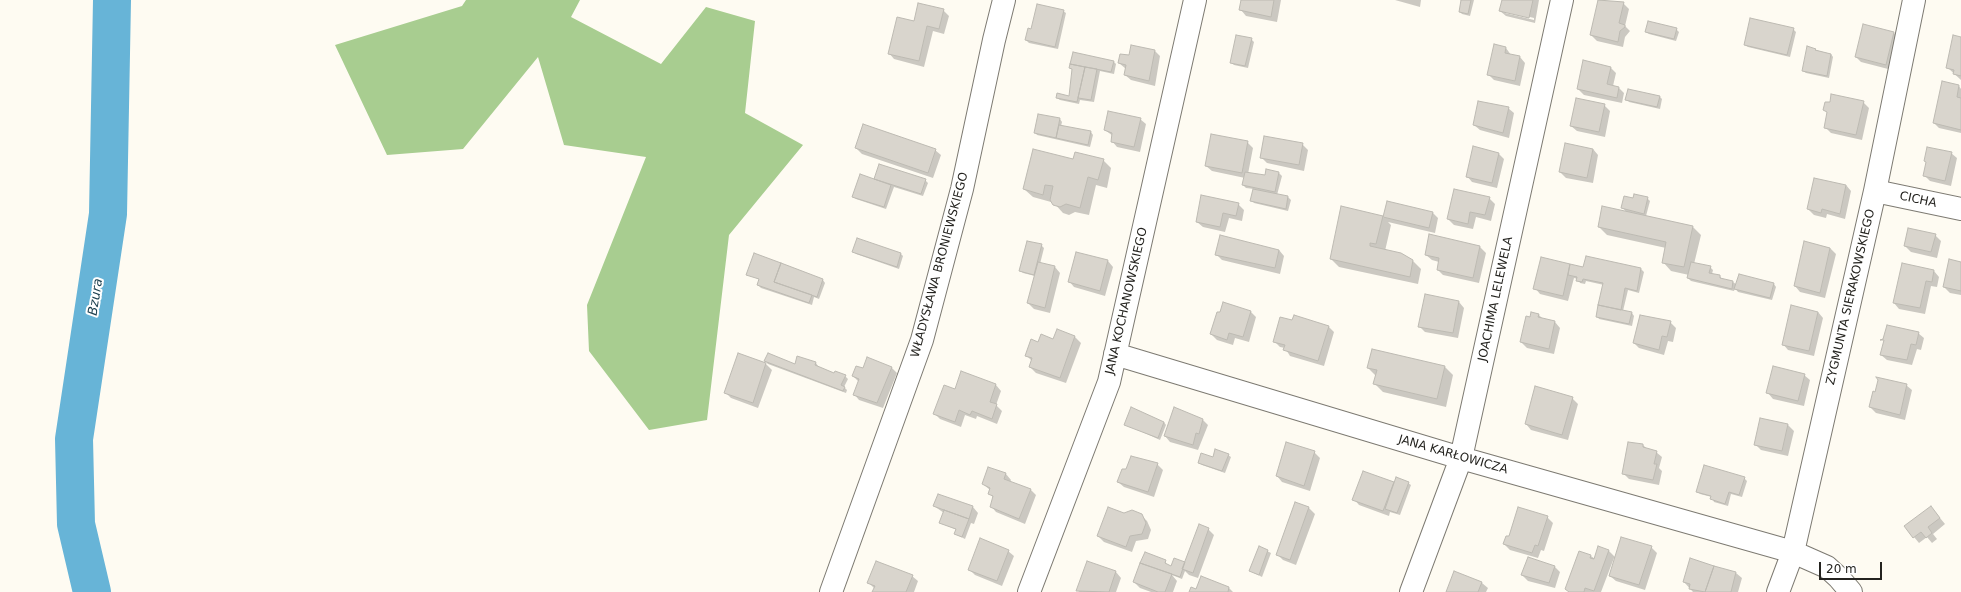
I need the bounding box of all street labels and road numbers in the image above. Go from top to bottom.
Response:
street label: WŁADYSŁAWA BRONIEWSKIEGO [908,171,972,359]
street label: CICHA [1898,189,1938,211]
street label: ZYGMUNTA SIERAKOWSKIEGO [1824,208,1878,386]
street label: JANA KOCHANOWSKIEGO [1103,226,1151,376]
street label: JOACHIMA LELEWELA [1476,235,1516,363]
street label: JANA KARŁOWICZA [1397,432,1509,478]

